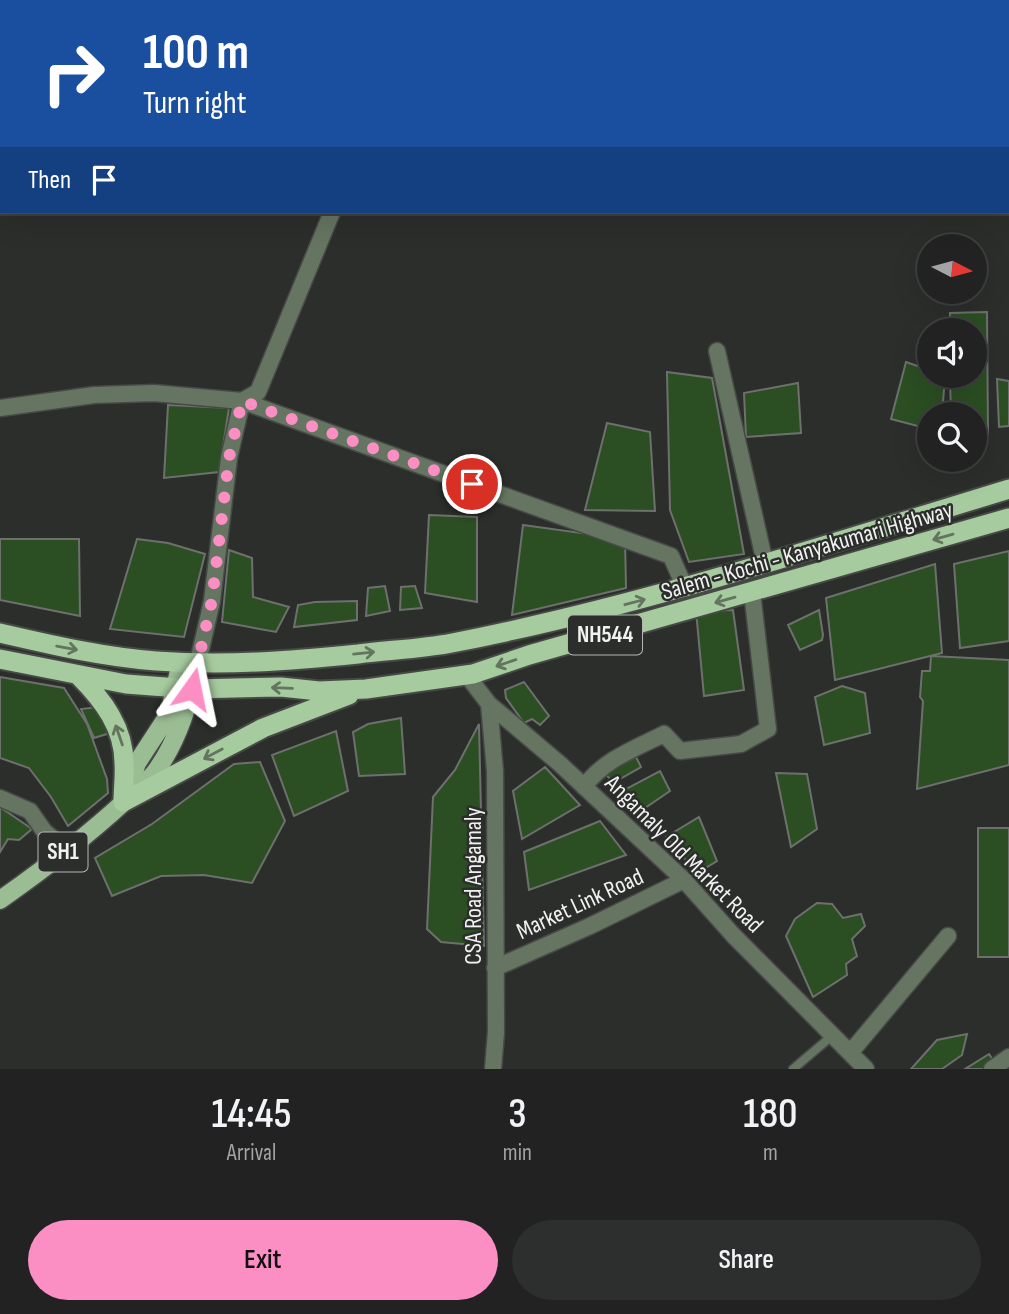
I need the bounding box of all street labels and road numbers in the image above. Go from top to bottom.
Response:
street label: Salem - Kochi - Kanyakumari Highway [658,495,956,607]
road number: NH544 [568,615,642,654]
street label: Angamaly Old Market Road [598,768,769,939]
street label: CSA Road Angamaly [459,807,488,965]
road number: SH1 [38,832,88,872]
street label: Market Link Road [512,862,648,946]

